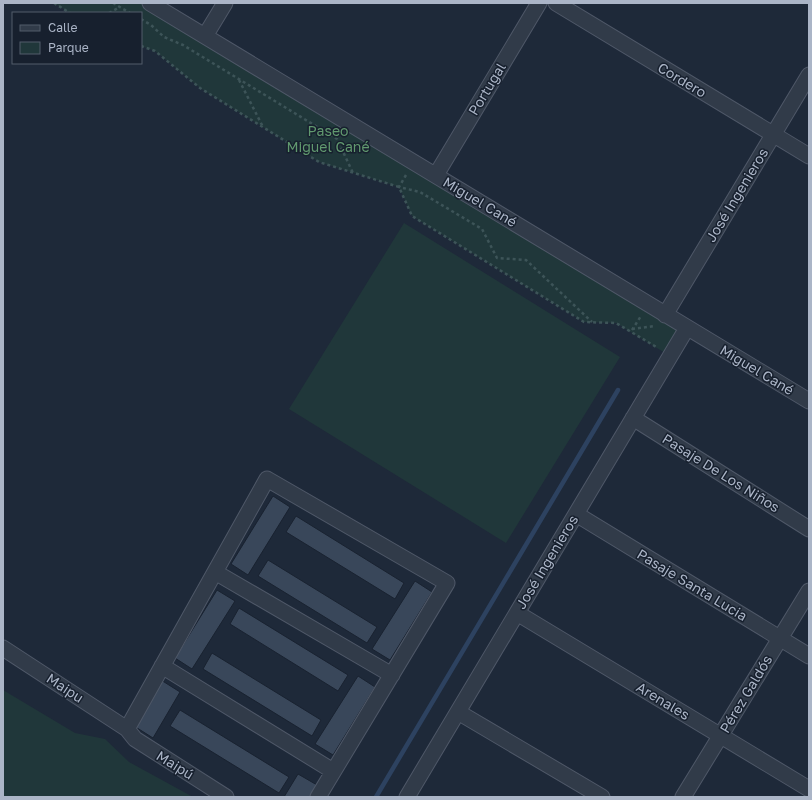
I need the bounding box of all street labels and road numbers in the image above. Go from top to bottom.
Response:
street label: Cordero [655,58,710,101]
street label: Portugal [464,59,509,118]
street label: José Ingenieros [702,145,771,245]
street label: Miguel Cané [440,173,520,230]
street label: Miguel Cané [717,341,797,398]
street label: Pasaje De Los Niños [659,430,783,516]
street label: José Ingenieros [512,512,581,612]
street label: Pasaje Santa Lucia [634,545,750,624]
street label: Pérez Galdós [716,652,775,736]
street label: Maipu [44,669,87,706]
street label: Arenales [633,678,693,723]
street label: Maipú [153,747,197,783]

